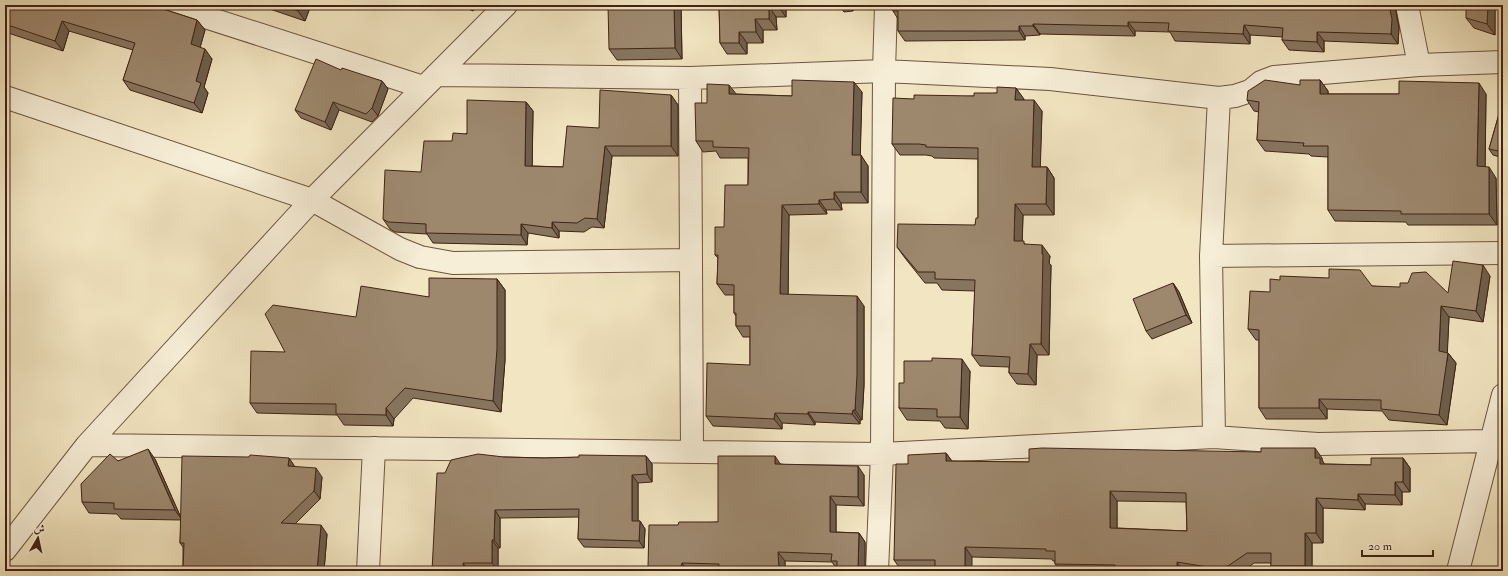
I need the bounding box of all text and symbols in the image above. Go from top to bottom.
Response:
north arrow [18,518,58,558]
text: ش [33,521,46,536]
scale bar [1362,532,1433,558]
text: 20 m [1368,539,1393,554]

